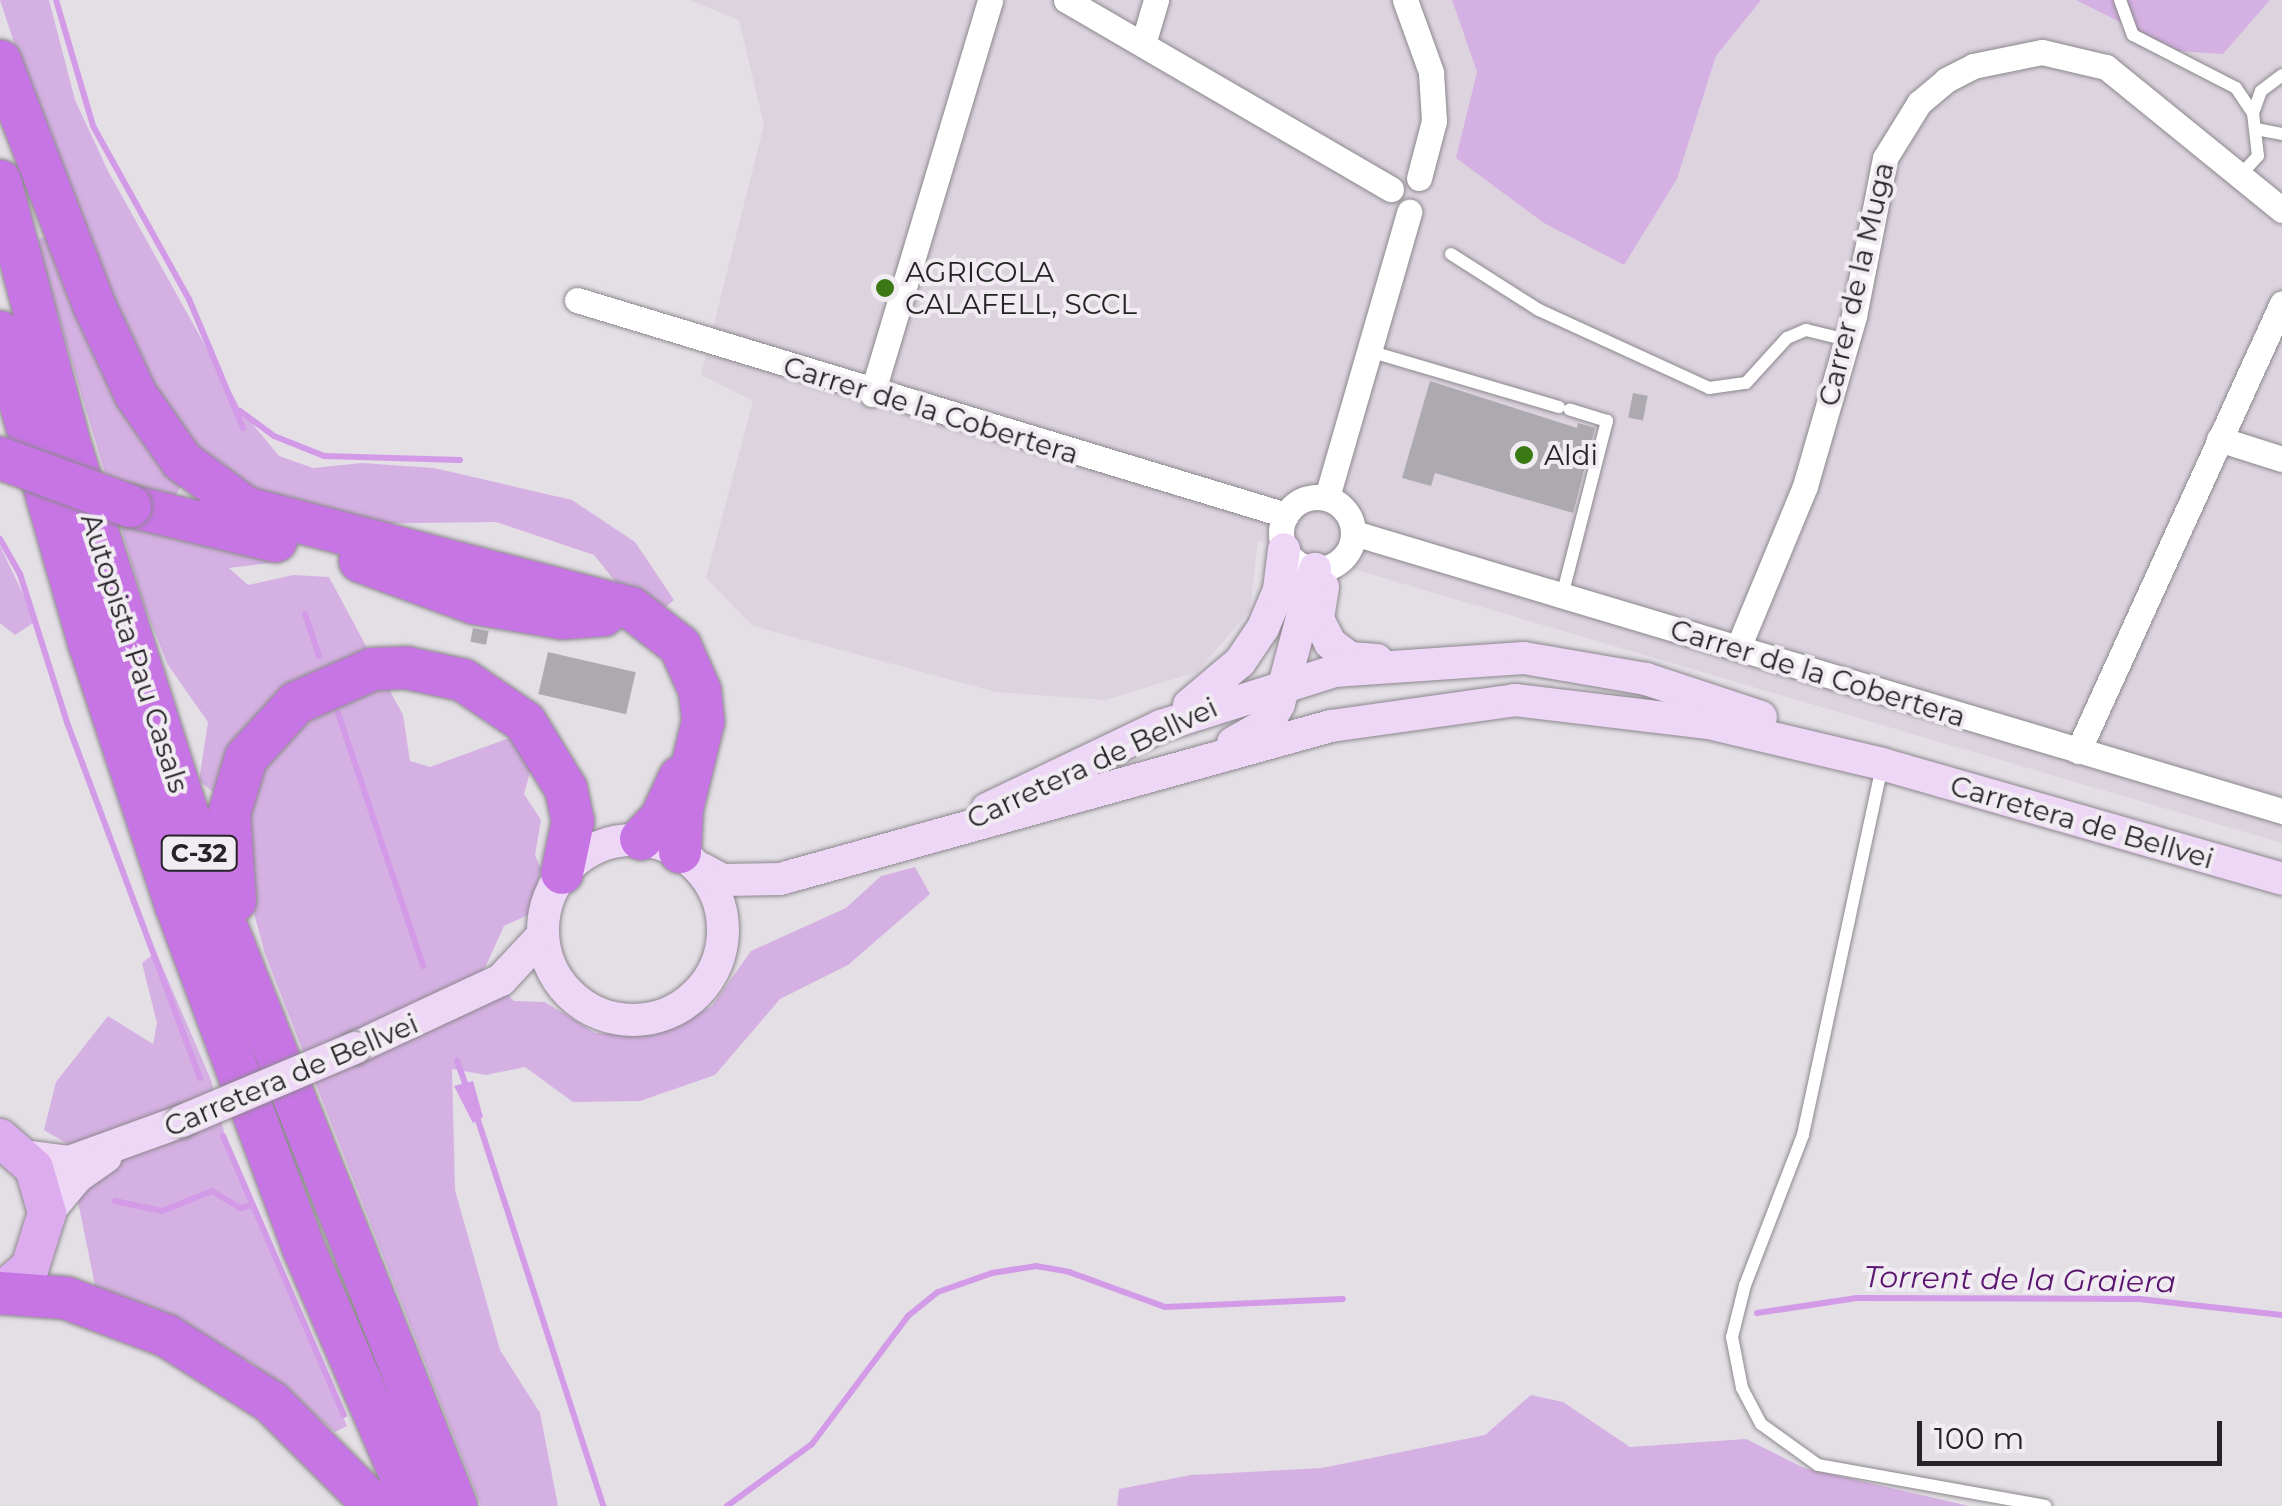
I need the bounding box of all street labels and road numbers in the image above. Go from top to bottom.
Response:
street label: Carrer de la Muga [1812,159,1900,409]
street label: Carrer de la Cobertera [779,349,1083,471]
street label: Autopista Pau Casals [74,509,196,797]
street label: Carrer de la Cobertera [1666,612,1970,734]
street label: Carretera de Bellvei [962,690,1222,836]
street label: Carretera de Bellvei [1947,768,2217,876]
road number: C-32 [159,833,239,873]
street label: Carretera de Bellvei [159,1006,423,1144]

